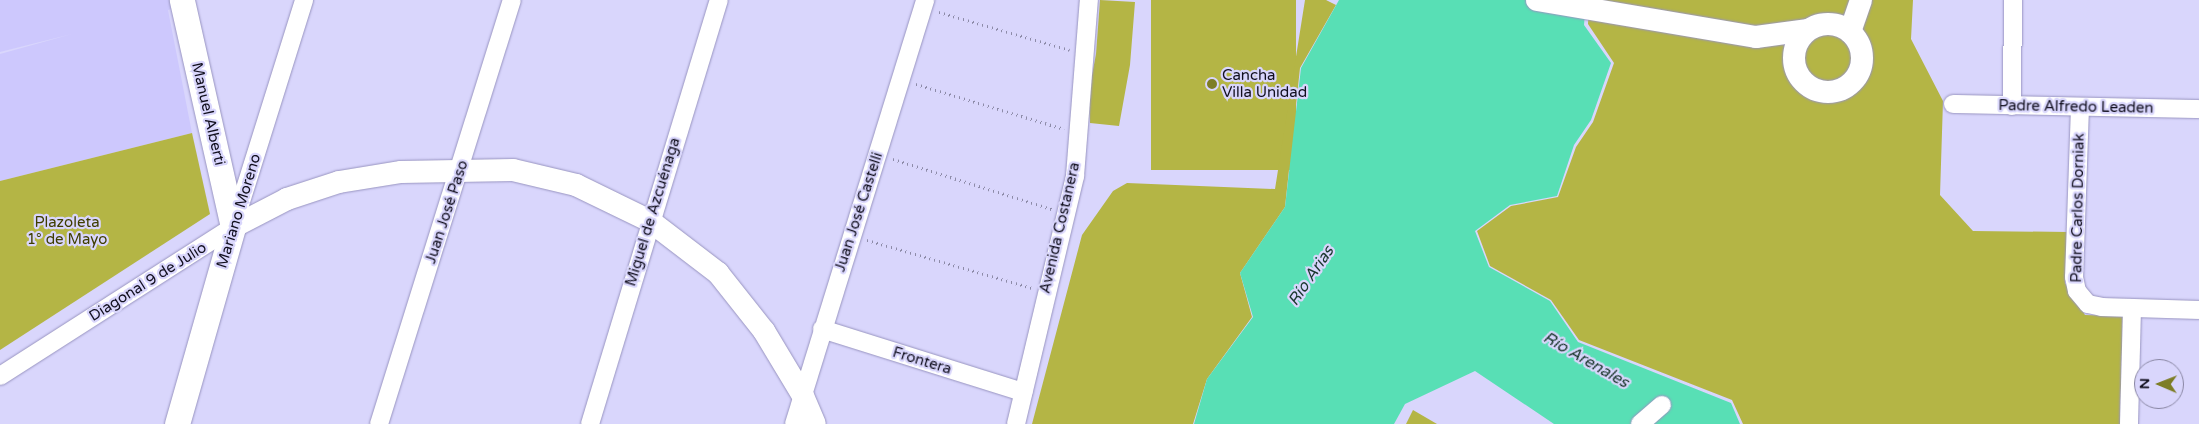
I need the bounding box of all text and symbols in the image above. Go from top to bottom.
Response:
street label: Manuel Alberti [187,61,229,167]
place label: Cancha Villa Unidad [1222,66,1307,101]
marker: Cancha Villa Unidad [1206,78,1218,90]
street label: Padre Alfredo Leaden [1998,97,2154,117]
street label: Padre Carlos Dorniak [2068,133,2088,283]
street label: Miguel de Azcuénaga [622,136,684,288]
street label: Juan José Castelli [831,150,887,274]
street label: Mariano Moreno [213,152,265,270]
street label: Juan José Paso [422,158,472,266]
street label: Avenida Costanera [1036,161,1084,295]
park label: Plazoleta 1° de Mayo [27,213,107,248]
street label: Diagonal 9 de Julio [86,239,210,325]
water label: Río Arias [1284,242,1338,310]
water label: Río Arenales [1540,328,1632,392]
street label: Frontera [890,344,954,378]
north arrow [2134,359,2184,409]
text: N [2136,378,2153,390]

